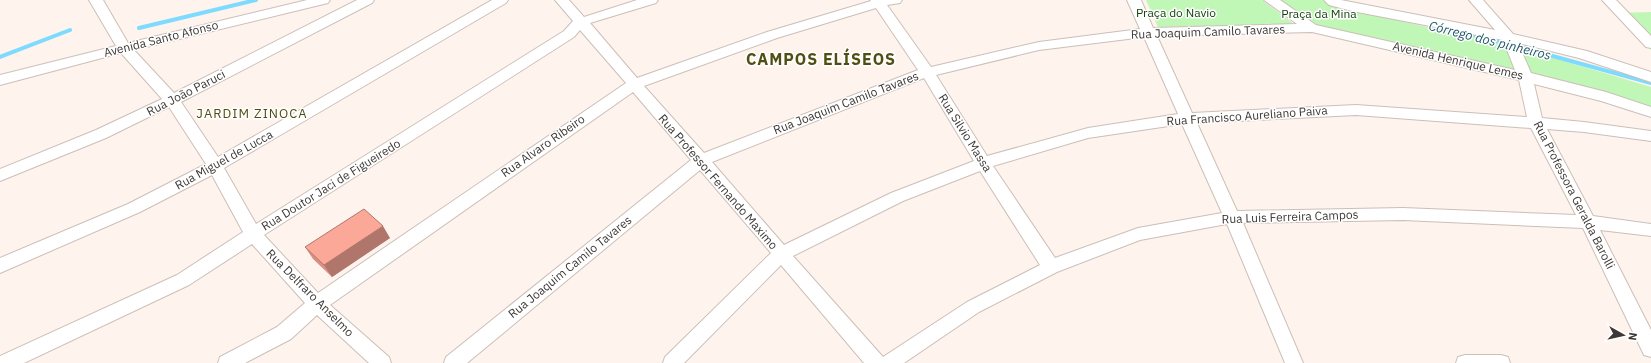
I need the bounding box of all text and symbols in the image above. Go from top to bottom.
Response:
park label: Praça do Navio [1136,5,1216,20]
park label: Praça da Mina [1281,6,1357,21]
street label: Avenida Santo Afonso [102,17,220,60]
water label: Córrego dos pinheiros [1427,17,1553,64]
street label: Rua Joaquim Camilo Tavares [1130,21,1286,42]
street label: Avenida Henrique Lemes [1391,38,1525,83]
district label: CAMPOS ELÍSEOS [746,48,896,69]
street label: Rua João Paruci [144,66,228,119]
street label: Rua Joaquim Camilo Tavares [771,68,921,137]
street label: Rua Silvio Massa [935,91,996,175]
street label: Rua Francisco Aureliano Paiva [1166,102,1329,129]
district label: JARDIM ZINOCA [196,105,308,122]
street label: Rua Alvaro Ribeiro [498,111,588,180]
street label: Rua Professor Fernando Maximo [656,111,781,253]
street label: Rua Professora Geralda Barolli [1530,118,1618,271]
street label: Rua Miguel de Lucca [172,126,276,193]
street label: Rua Doutor Jaci de Figueiredo [258,135,403,234]
street label: Rua Luis Ferreira Campos [1221,207,1359,226]
street label: Rua Joaquim Camilo Tavares [505,212,635,321]
street label: Rua Delfraro Anselmo [263,246,357,340]
north arrow [1603,315,1643,355]
text: N [1625,331,1640,341]

